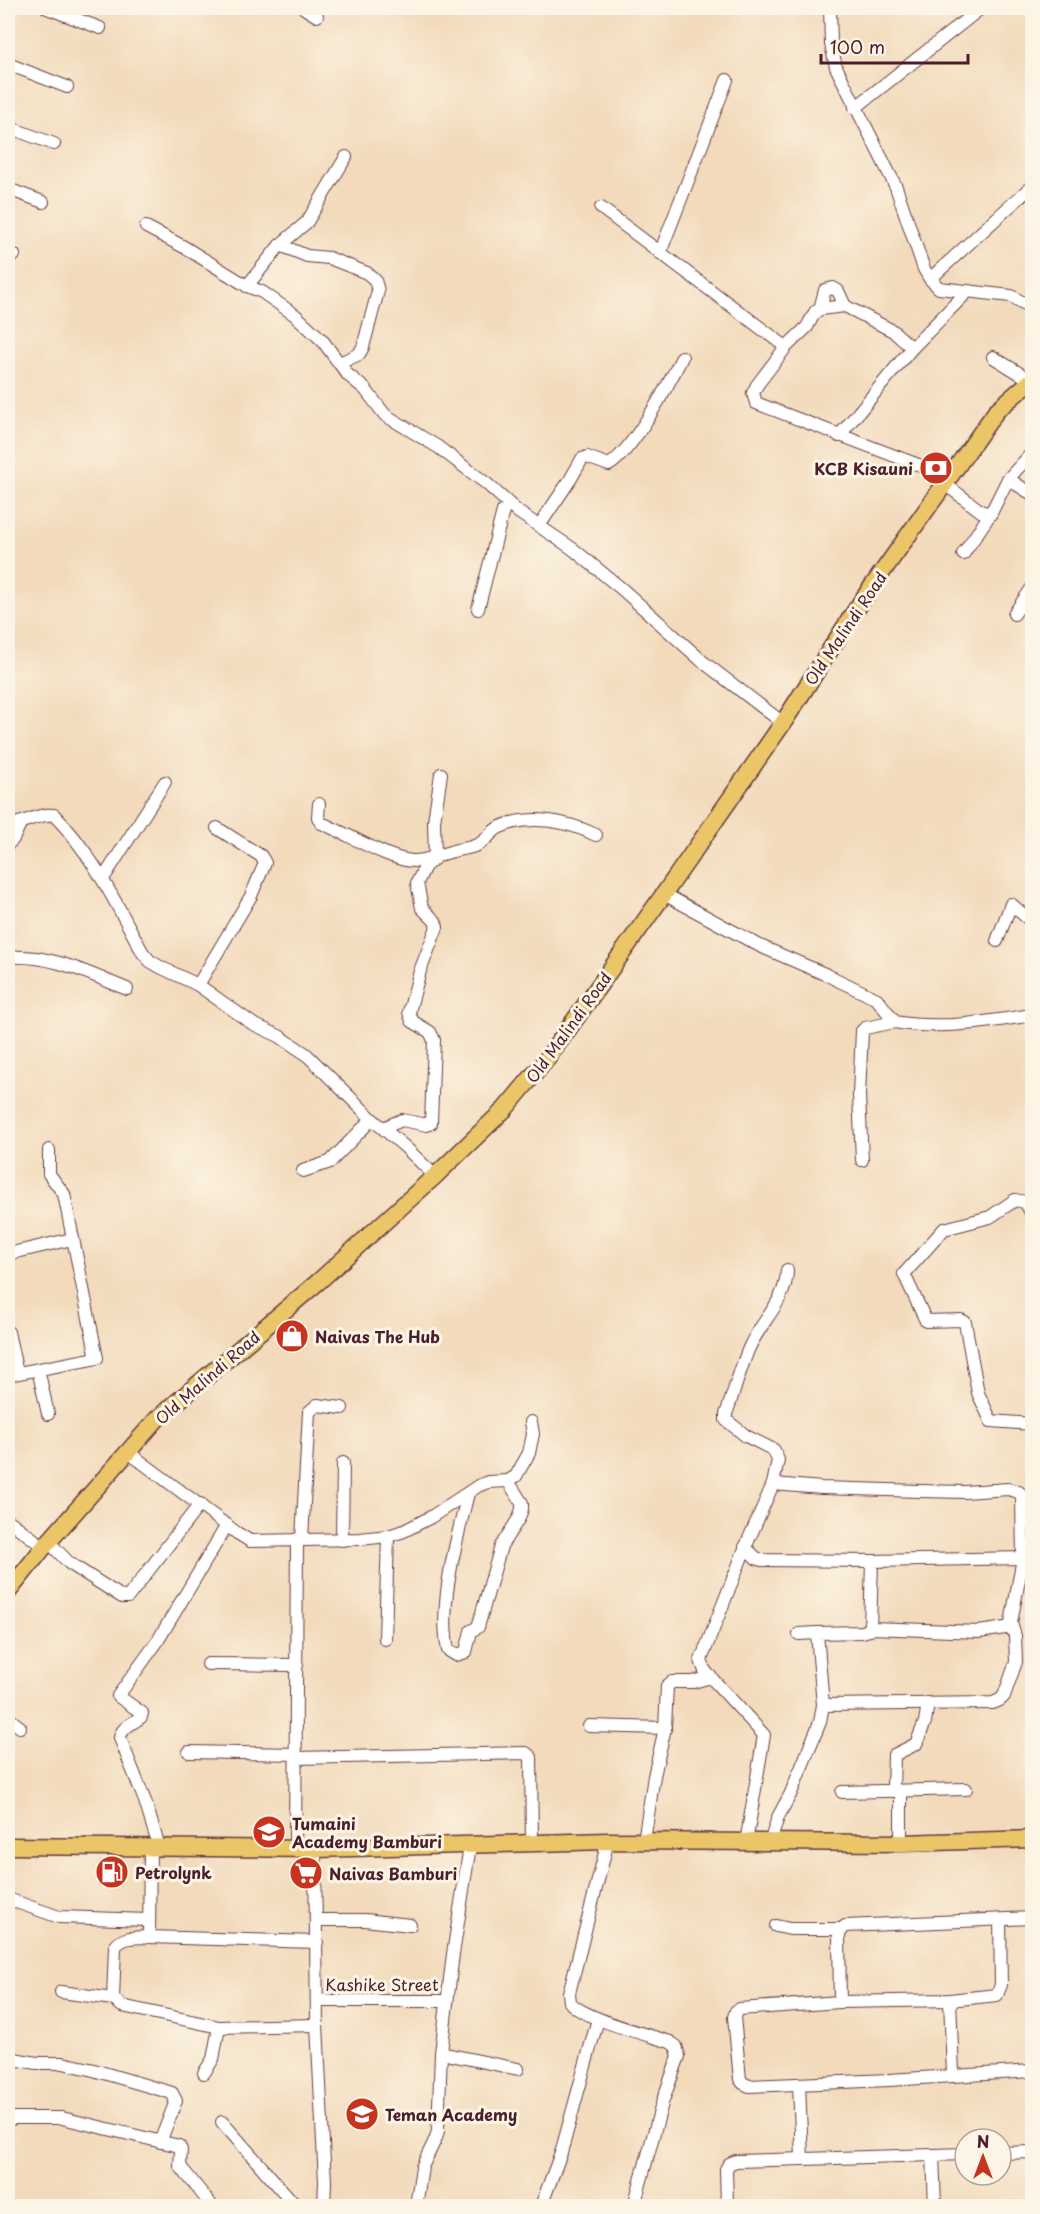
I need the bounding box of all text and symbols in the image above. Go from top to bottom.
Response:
scale bar [821,27,968,65]
text: 100 m [830,33,885,60]
bank icon: KCB Kisauni [918,450,954,486]
place label: KCB Kisauni [814,456,913,480]
street label: Old Malindi Road [798,566,892,690]
street label: Old Malindi Road [519,966,617,1088]
shop icon: Naivas The Hub [274,1318,310,1354]
place label: Naivas The Hub [315,1324,440,1348]
street label: Old Malindi Road [149,1325,265,1429]
place label: Tumaini Academy Bamburi [291,1811,442,1853]
school or university icon: Tumaini Academy Bamburi [251,1814,287,1850]
fuel station icon: Petrolynk [94,1854,130,1890]
supermarket icon: Naivas Bamburi [288,1855,324,1891]
place label: Petrolynk [135,1860,212,1884]
place label: Naivas Bamburi [329,1861,458,1885]
street label: Kashike Street [325,1972,439,1996]
school or university icon: Teman Academy [344,2096,380,2132]
place label: Teman Academy [385,2102,517,2126]
north arrow [953,2127,1013,2187]
text: N [977,2129,989,2153]

